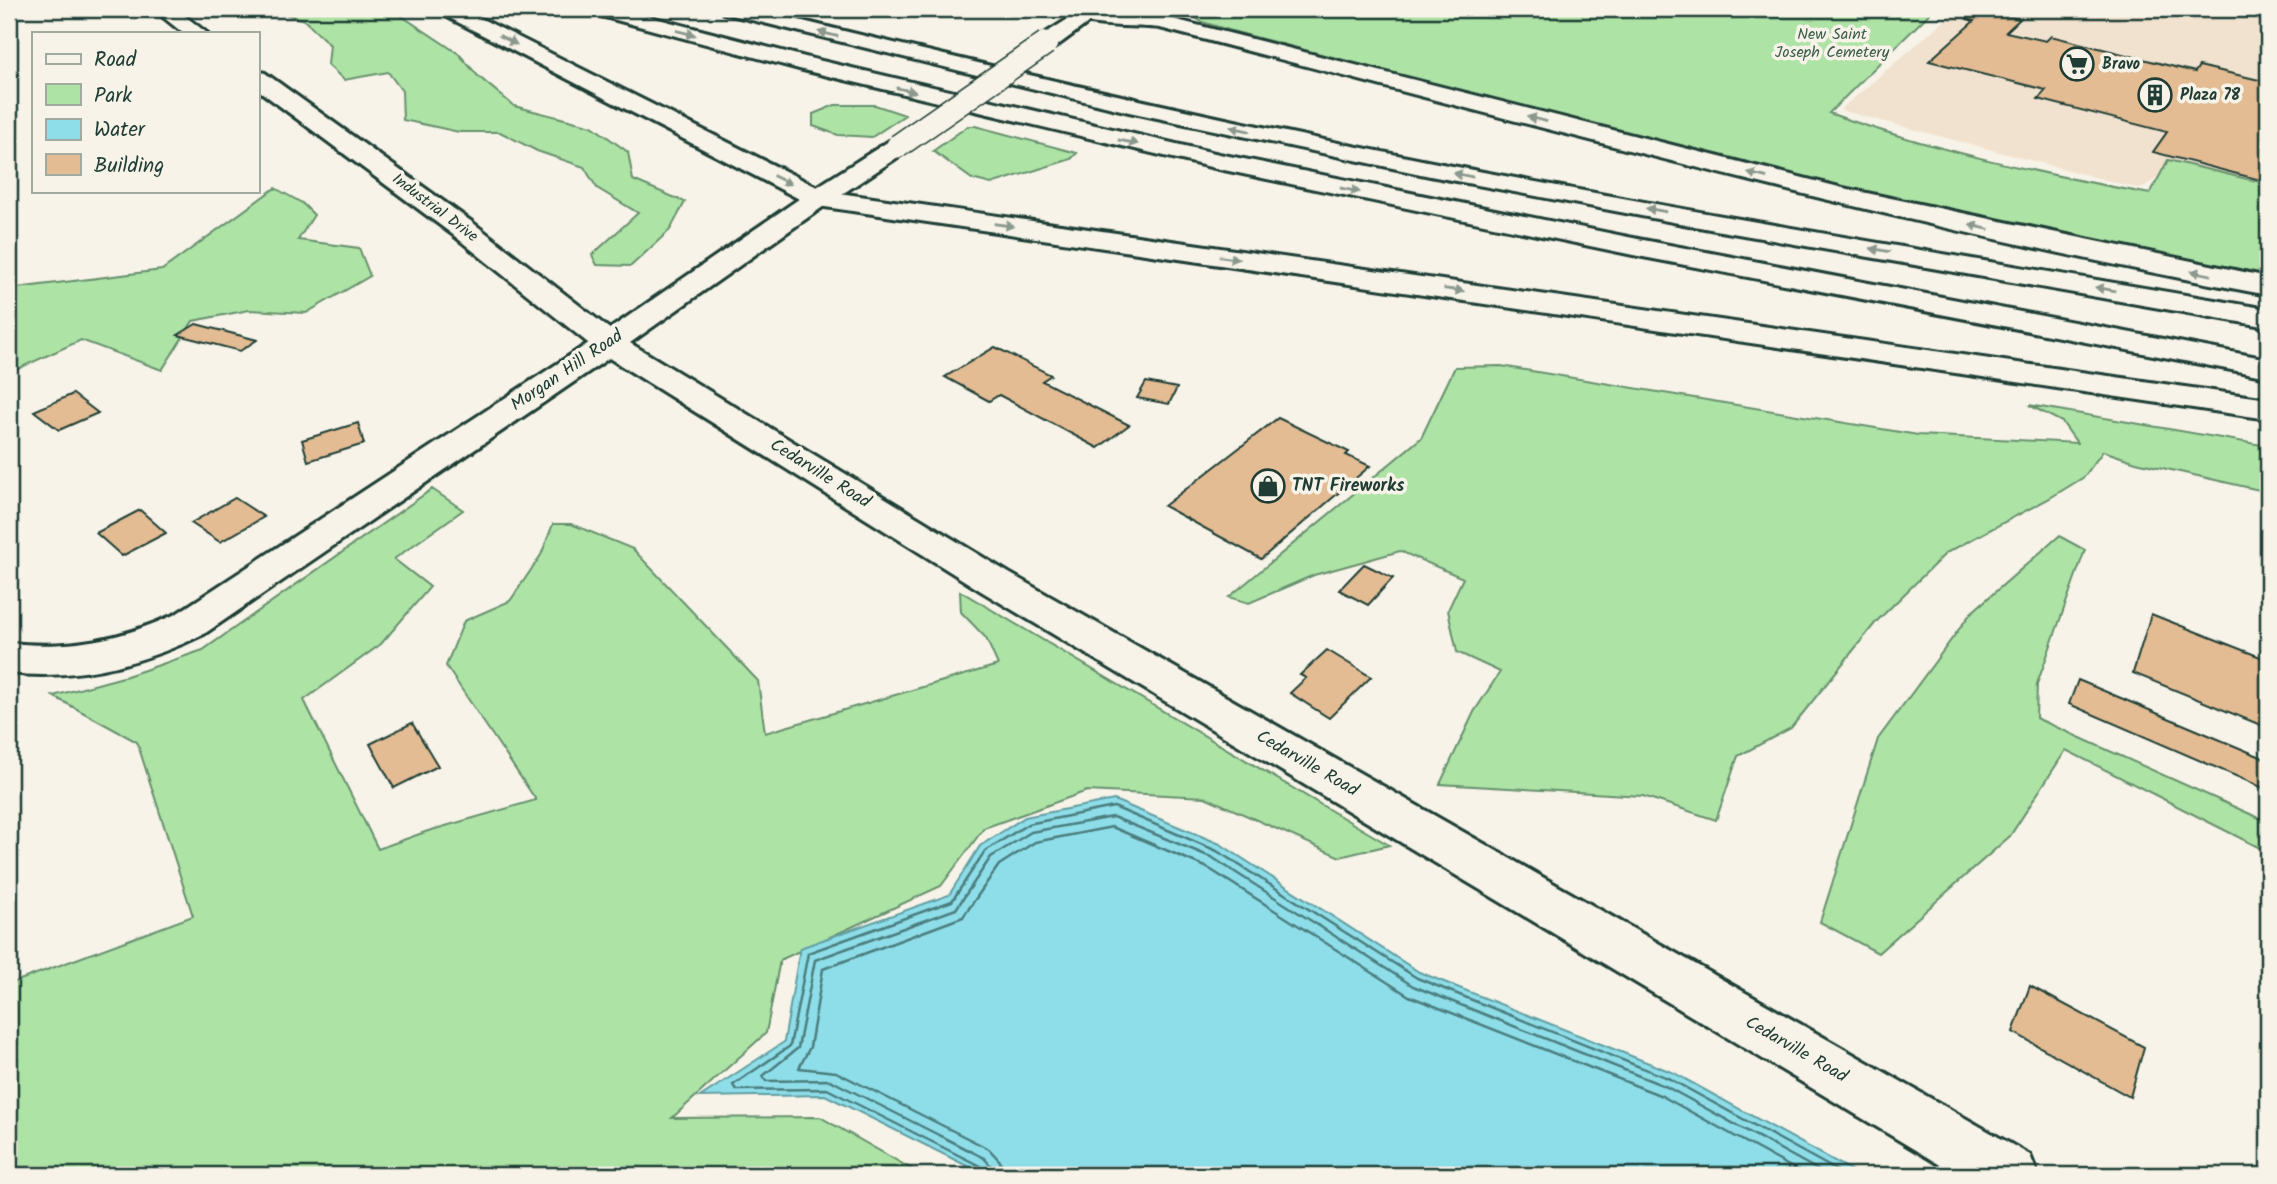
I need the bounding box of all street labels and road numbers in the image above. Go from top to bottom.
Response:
street label: Industrial Drive [387,167,483,249]
street label: Morgan Hill Road [505,322,630,420]
street label: Cedarville Road [764,431,877,517]
street label: Cedarville Road [1250,723,1365,806]
street label: Cedarville Road [1739,1009,1854,1092]

